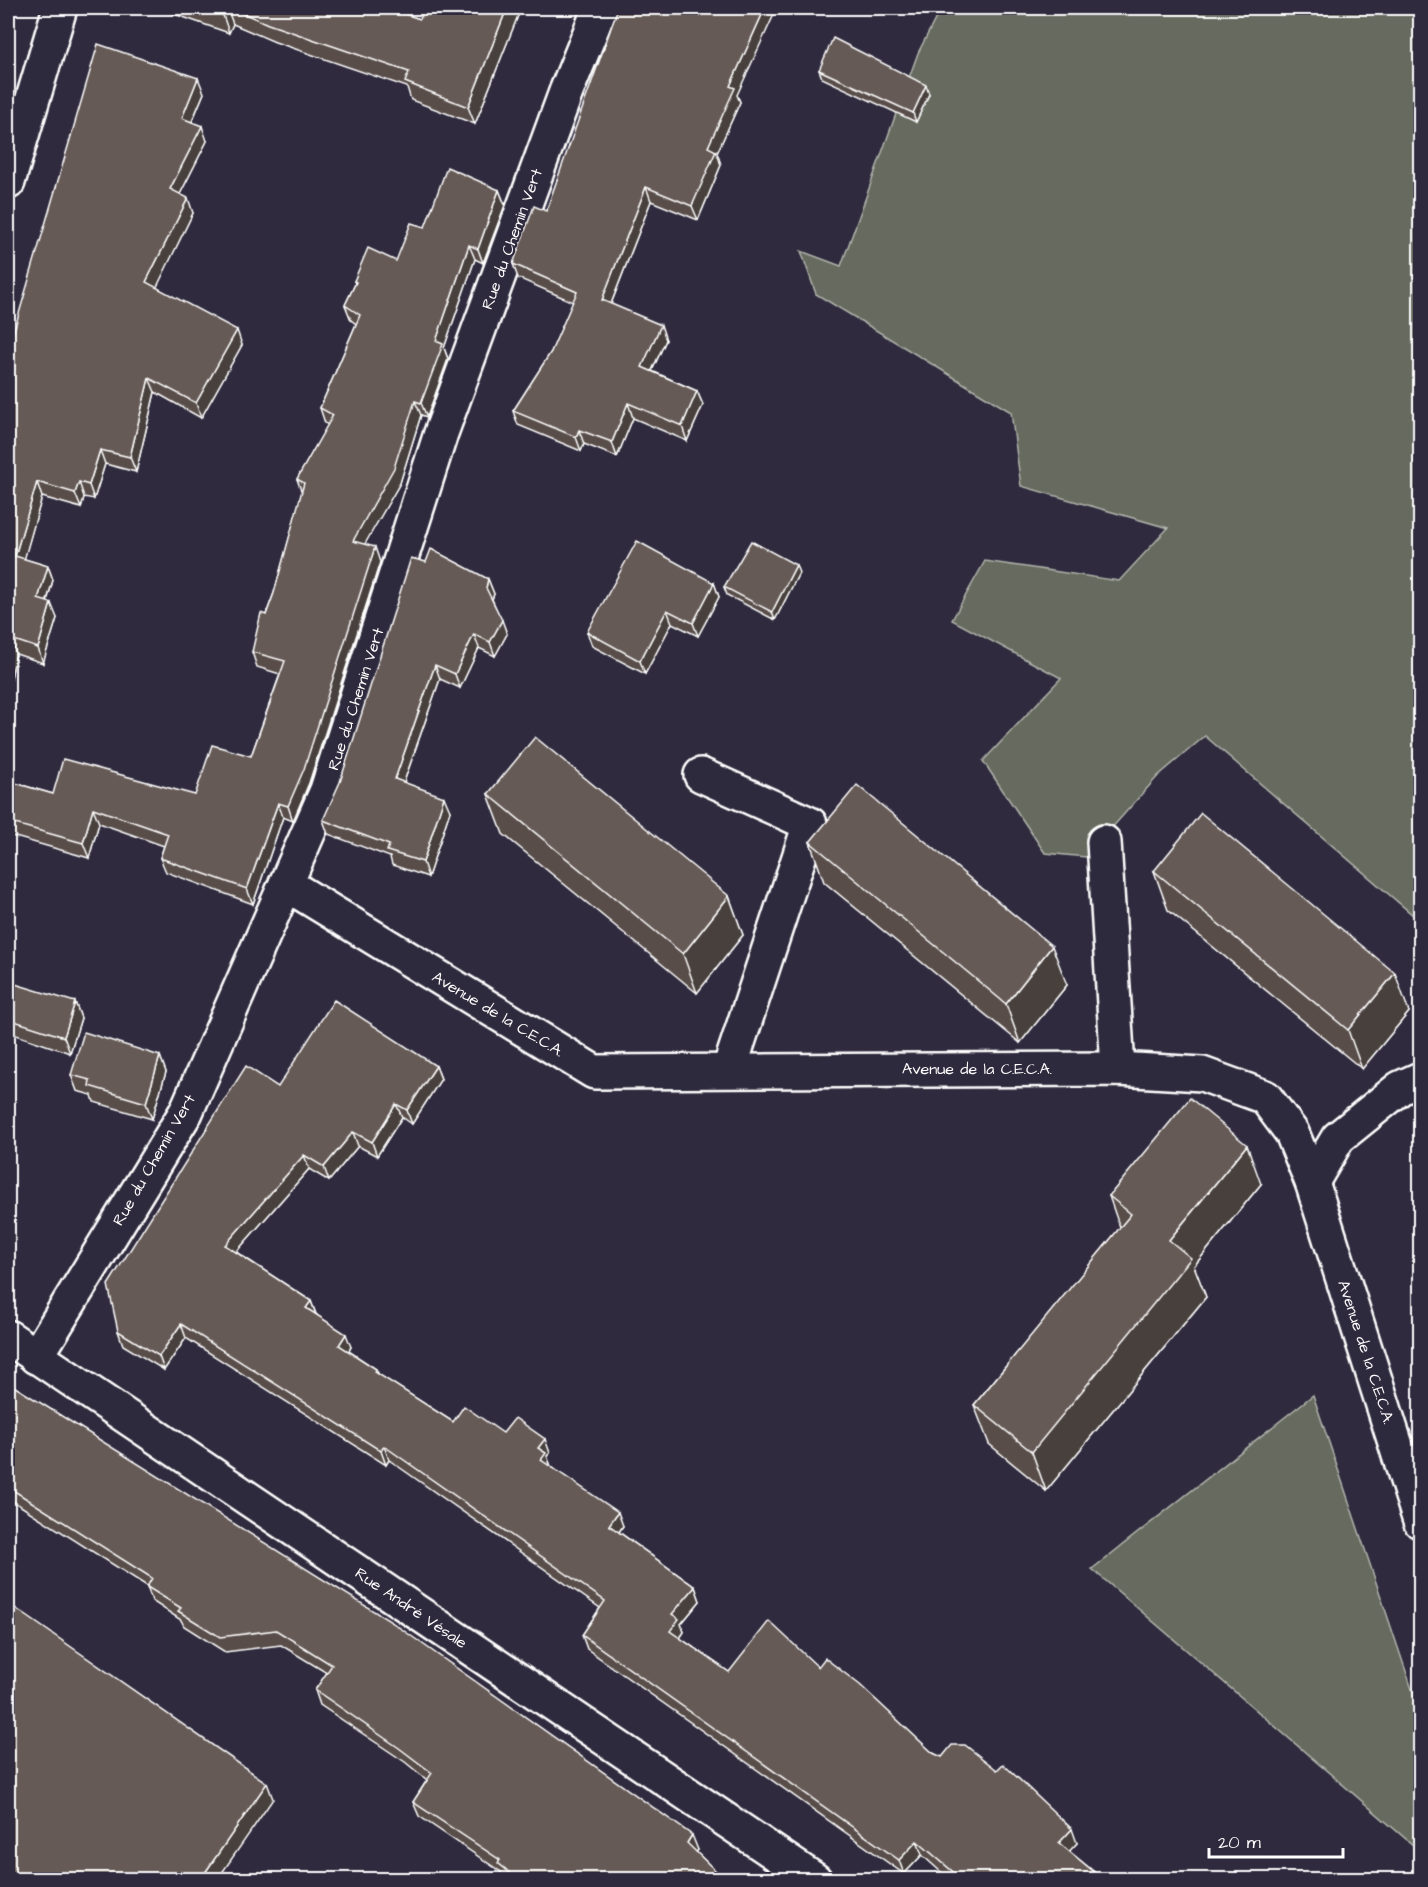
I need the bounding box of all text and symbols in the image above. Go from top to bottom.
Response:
street label: Rue du Chemin Vert [476,165,548,313]
street label: Rue du Chemin Vert [323,624,390,773]
street label: Avenue de la C.E.C.A. [428,966,568,1062]
street label: Avenue de la C.E.C.A. [902,1058,1052,1080]
street label: Rue du Chemin Vert [107,1090,201,1230]
street label: Avenue de la C.E.C.A. [1332,1277,1400,1427]
street label: Rue André Vésale [351,1562,472,1654]
scale bar [1209,1821,1342,1859]
text: 20 m [1218,1830,1261,1855]

